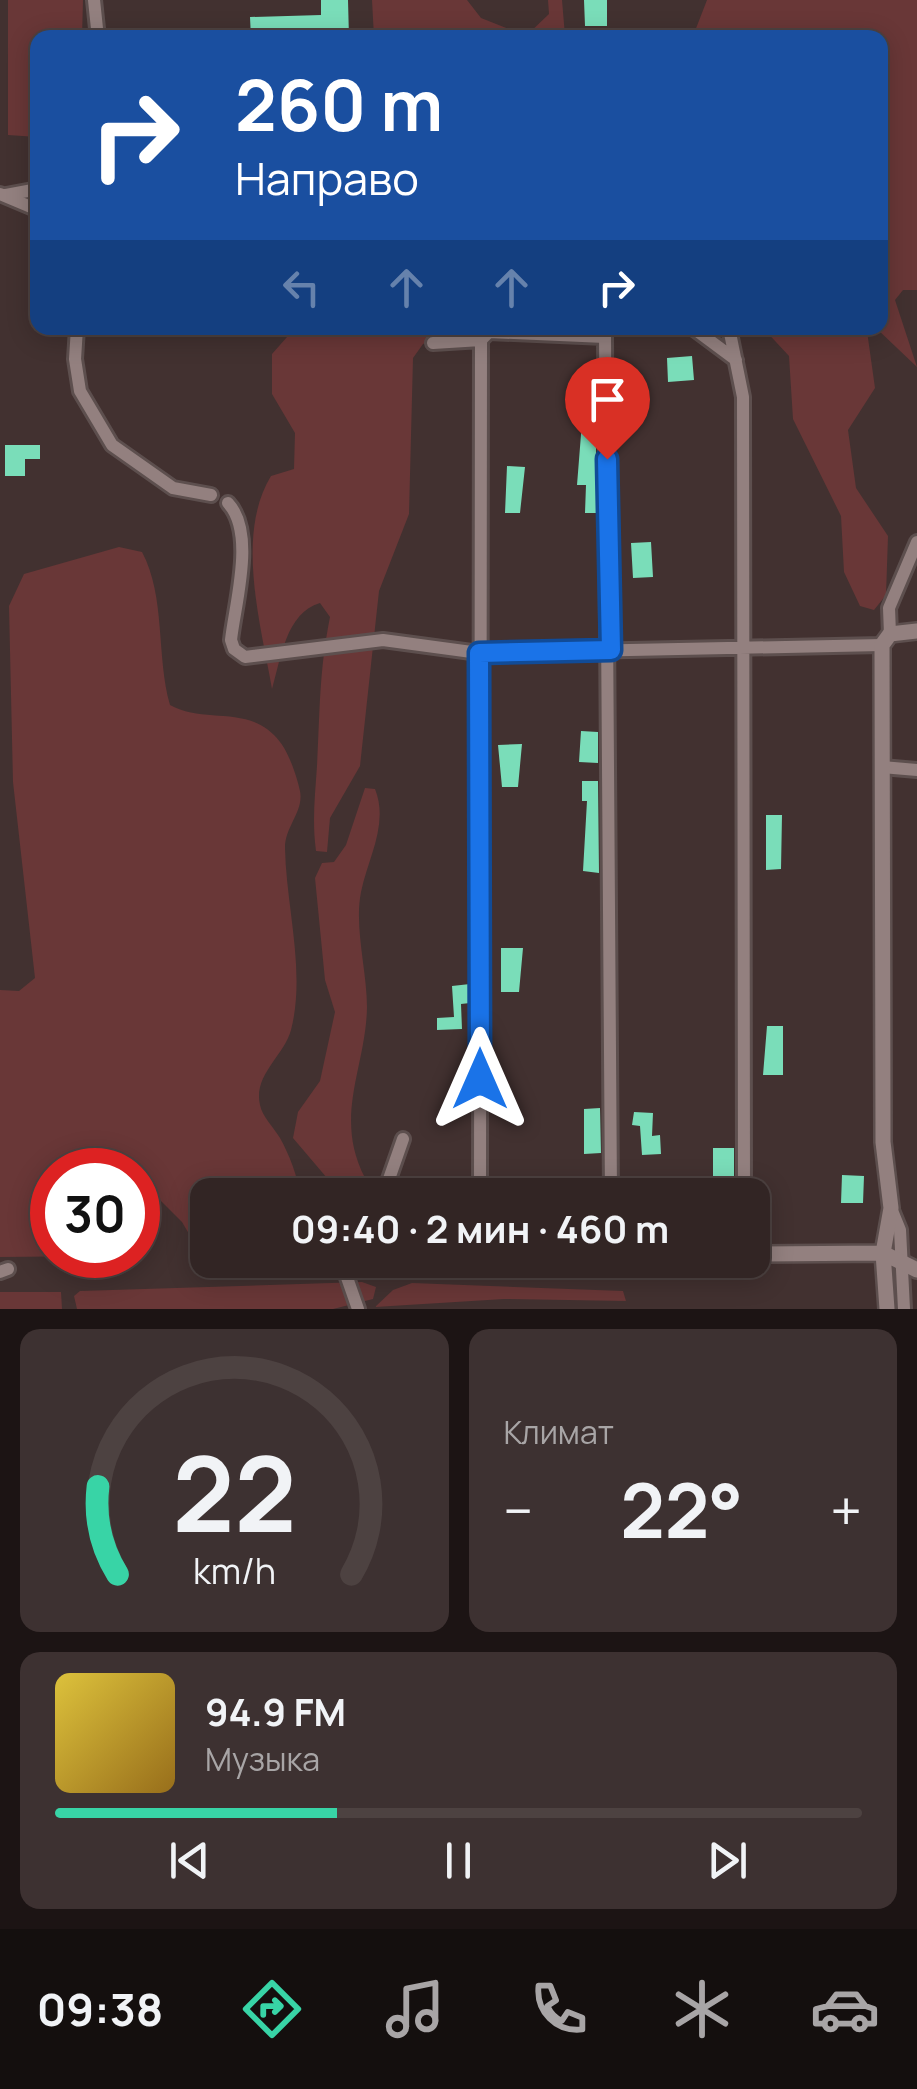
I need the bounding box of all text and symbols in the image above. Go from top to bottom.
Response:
text: 260 m [235,56,443,152]
icon: right [70,70,200,200]
text: Направо [235,147,419,209]
icon: left [274,260,329,315]
icon: ahead [379,260,434,315]
icon: ahead [484,260,539,315]
icon: right [589,260,644,315]
pin [565,357,650,460]
icon: arrive [580,372,635,427]
position arrow [428,1027,532,1131]
speed limit sign: 30 [30,1148,160,1278]
text: 09:40 · 2 мин · 460 m [291,1202,669,1254]
text: Климат [504,1410,614,1454]
text: 22 [172,1421,296,1563]
text: 22° [620,1458,743,1561]
text: − [504,1472,533,1548]
text: + [830,1472,862,1548]
text: km/h [193,1546,276,1595]
text: 94.9 FM [205,1685,346,1737]
text: Музыка [205,1737,320,1781]
icon: previous [162,1833,217,1888]
icon: pause [431,1833,486,1888]
icon: next [700,1833,755,1888]
icon: directions [237,1974,307,2044]
icon: music [380,1974,450,2044]
icon: phone [524,1974,594,2044]
icon: climate [667,1974,737,2044]
icon: car [810,1974,880,2044]
text: 09:38 [37,1978,163,2040]

